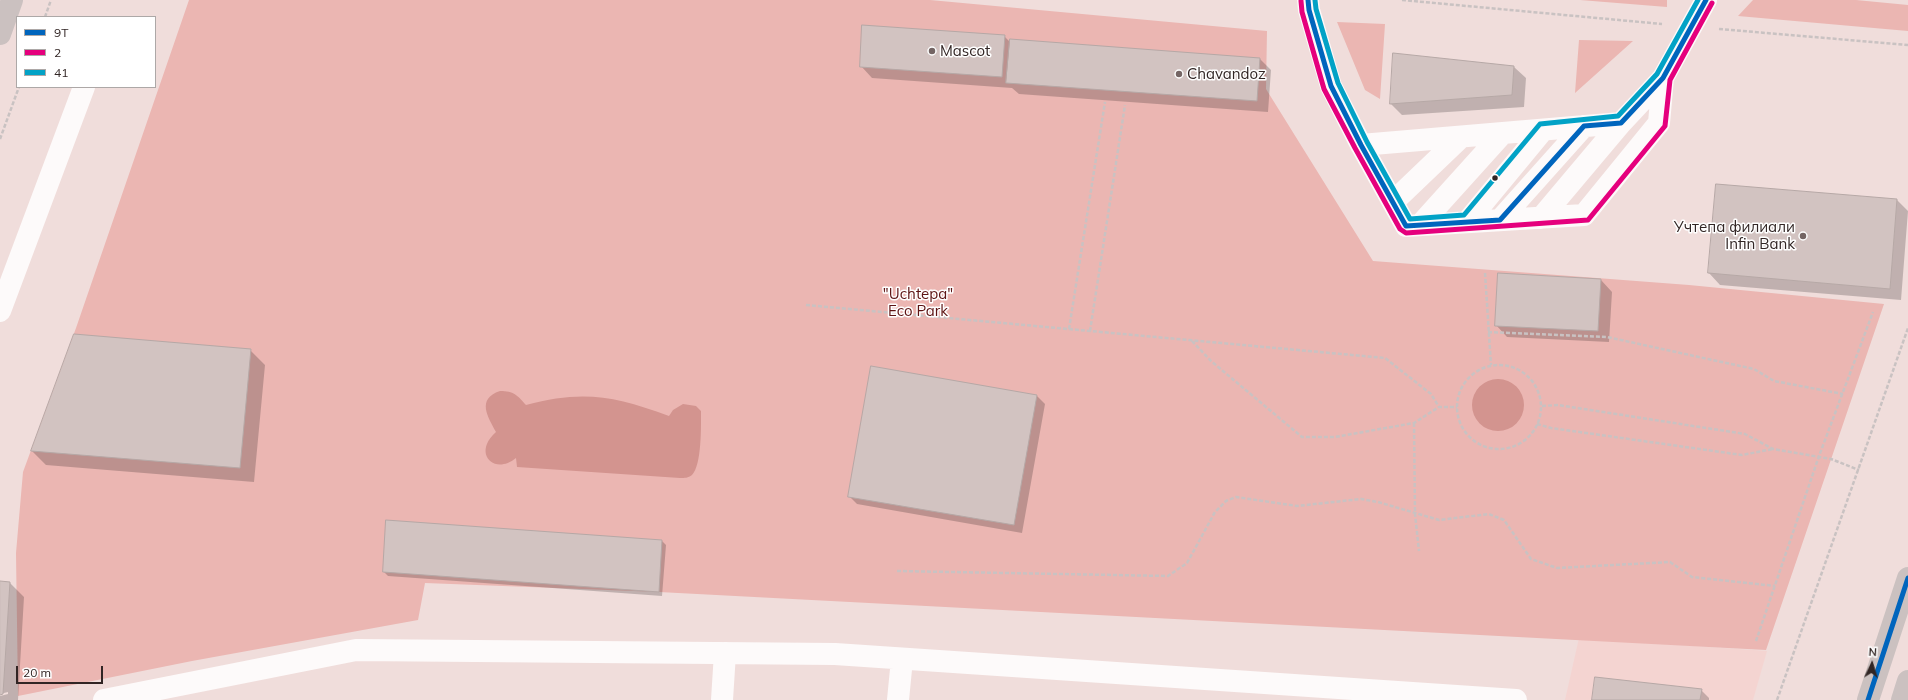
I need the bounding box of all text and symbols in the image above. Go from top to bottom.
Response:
legend [16,16,156,88]
text: 9Т [54,25,68,40]
place label: Mascot [940,42,990,60]
text: 2 [54,45,61,60]
marker: Mascot [927,46,937,56]
text: 41 [54,65,68,80]
place label: Chavandoz [1187,65,1266,83]
marker: Chavandoz [1174,69,1184,79]
unlabelled marker [1490,173,1500,183]
place label: Учтепа филиали Infin Bank [1674,218,1795,253]
marker: Учтепа филиали Infin Bank [1798,231,1808,241]
park label: "Uchtepa" Eco Park [883,285,953,320]
north arrow [1852,644,1892,684]
text: N [1868,645,1877,659]
scale bar [18,658,105,684]
text: 20 m [23,665,51,680]

